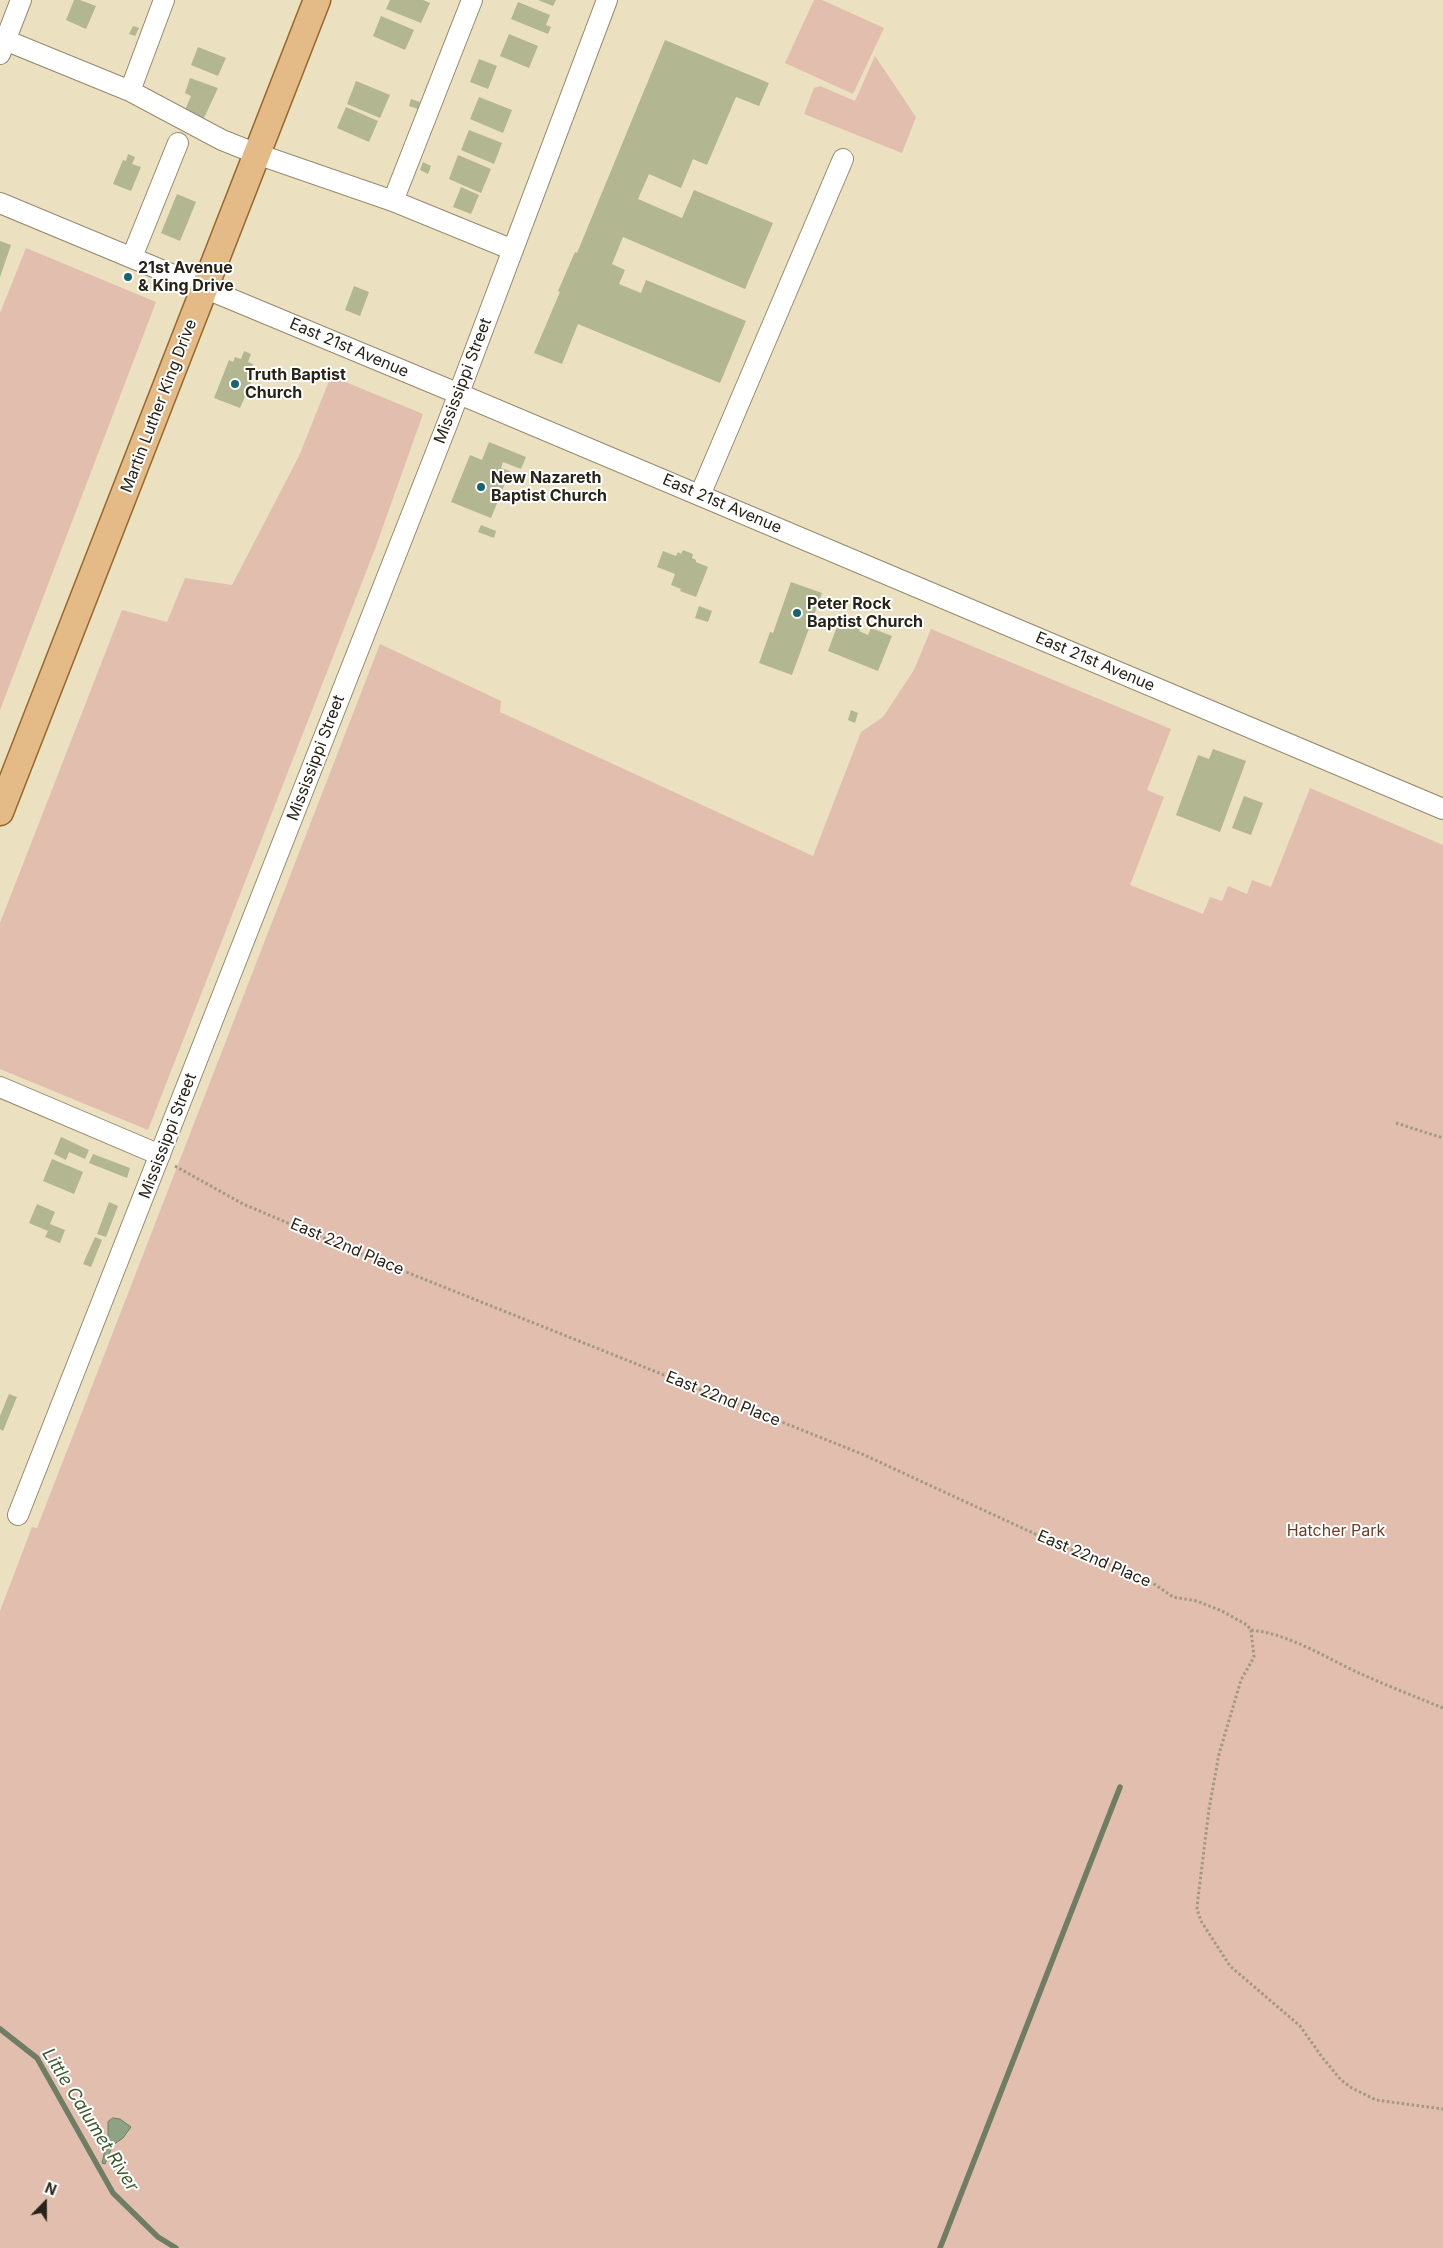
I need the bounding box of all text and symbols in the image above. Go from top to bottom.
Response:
place label: 21st Avenue & King Drive [138,258,234,296]
marker: 21st Avenue & King Drive [122,271,134,283]
street label: East 21st Avenue [287,314,411,382]
street label: Mississippi Street [430,315,496,447]
street label: Martin Luther King Drive [117,317,201,495]
place label: Truth Baptist Church [245,365,346,403]
marker: Truth Baptist Church [229,378,241,390]
place label: New Nazareth Baptist Church [491,468,607,506]
street label: East 21st Avenue [660,470,784,538]
marker: New Nazareth Baptist Church [475,481,487,493]
place label: Peter Rock Baptist Church [807,594,923,632]
marker: Peter Rock Baptist Church [791,607,803,619]
street label: East 21st Avenue [1033,628,1157,696]
street label: Mississippi Street [283,692,349,824]
street label: Mississippi Street [135,1070,201,1202]
street label: East 22nd Place [287,1214,407,1280]
street label: East 22nd Place [663,1367,783,1431]
park label: Hatcher Park [1287,1521,1385,1541]
street label: East 22nd Place [1034,1526,1154,1592]
water label: Little Calumet River [37,2044,143,2196]
north arrow [20,2178,70,2228]
text: N [43,2179,59,2199]

